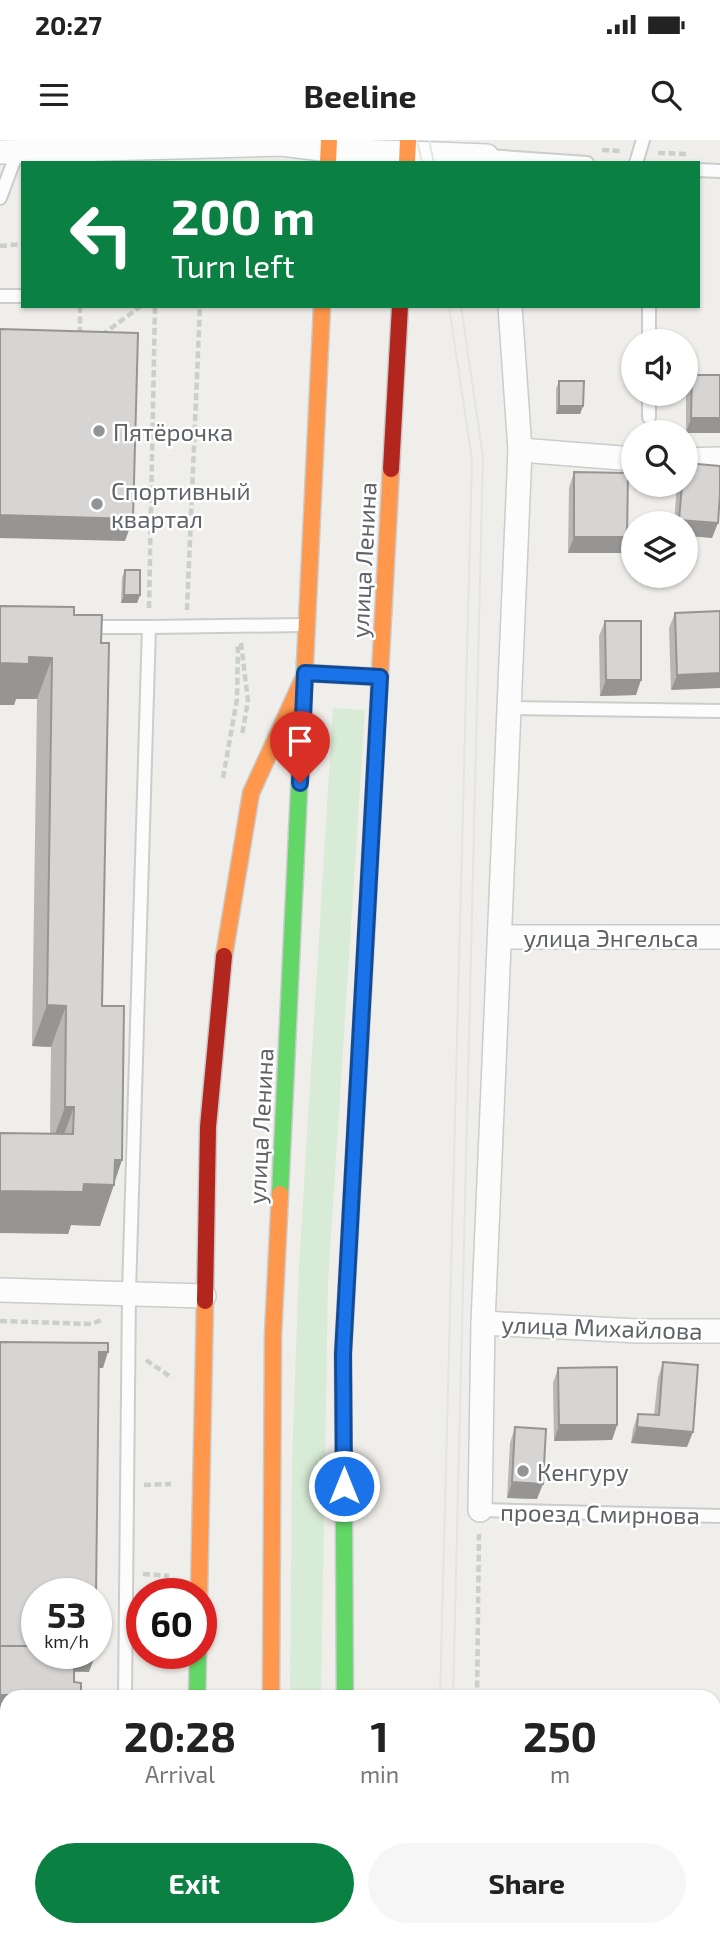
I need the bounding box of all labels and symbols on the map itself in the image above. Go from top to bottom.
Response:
place label: Пятёрочка [113,417,233,446]
marker: Пятёрочка [91,423,107,439]
place label: Спортивный квартал [111,476,251,533]
street label: улица Ленина [344,481,383,639]
marker: Спортивный квартал [89,496,105,512]
pin [270,711,330,783]
street label: улица Энгельса [524,923,698,953]
street label: улица Ленина [241,1047,280,1205]
street label: улица Михайлова [501,1309,703,1346]
position arrow [307,1449,381,1523]
place label: Кенгуру [537,1457,629,1487]
marker: Кенгуру [515,1463,531,1479]
street label: проезд Смирнова [500,1497,700,1529]
speed limit sign: 60 [126,1578,217,1669]

